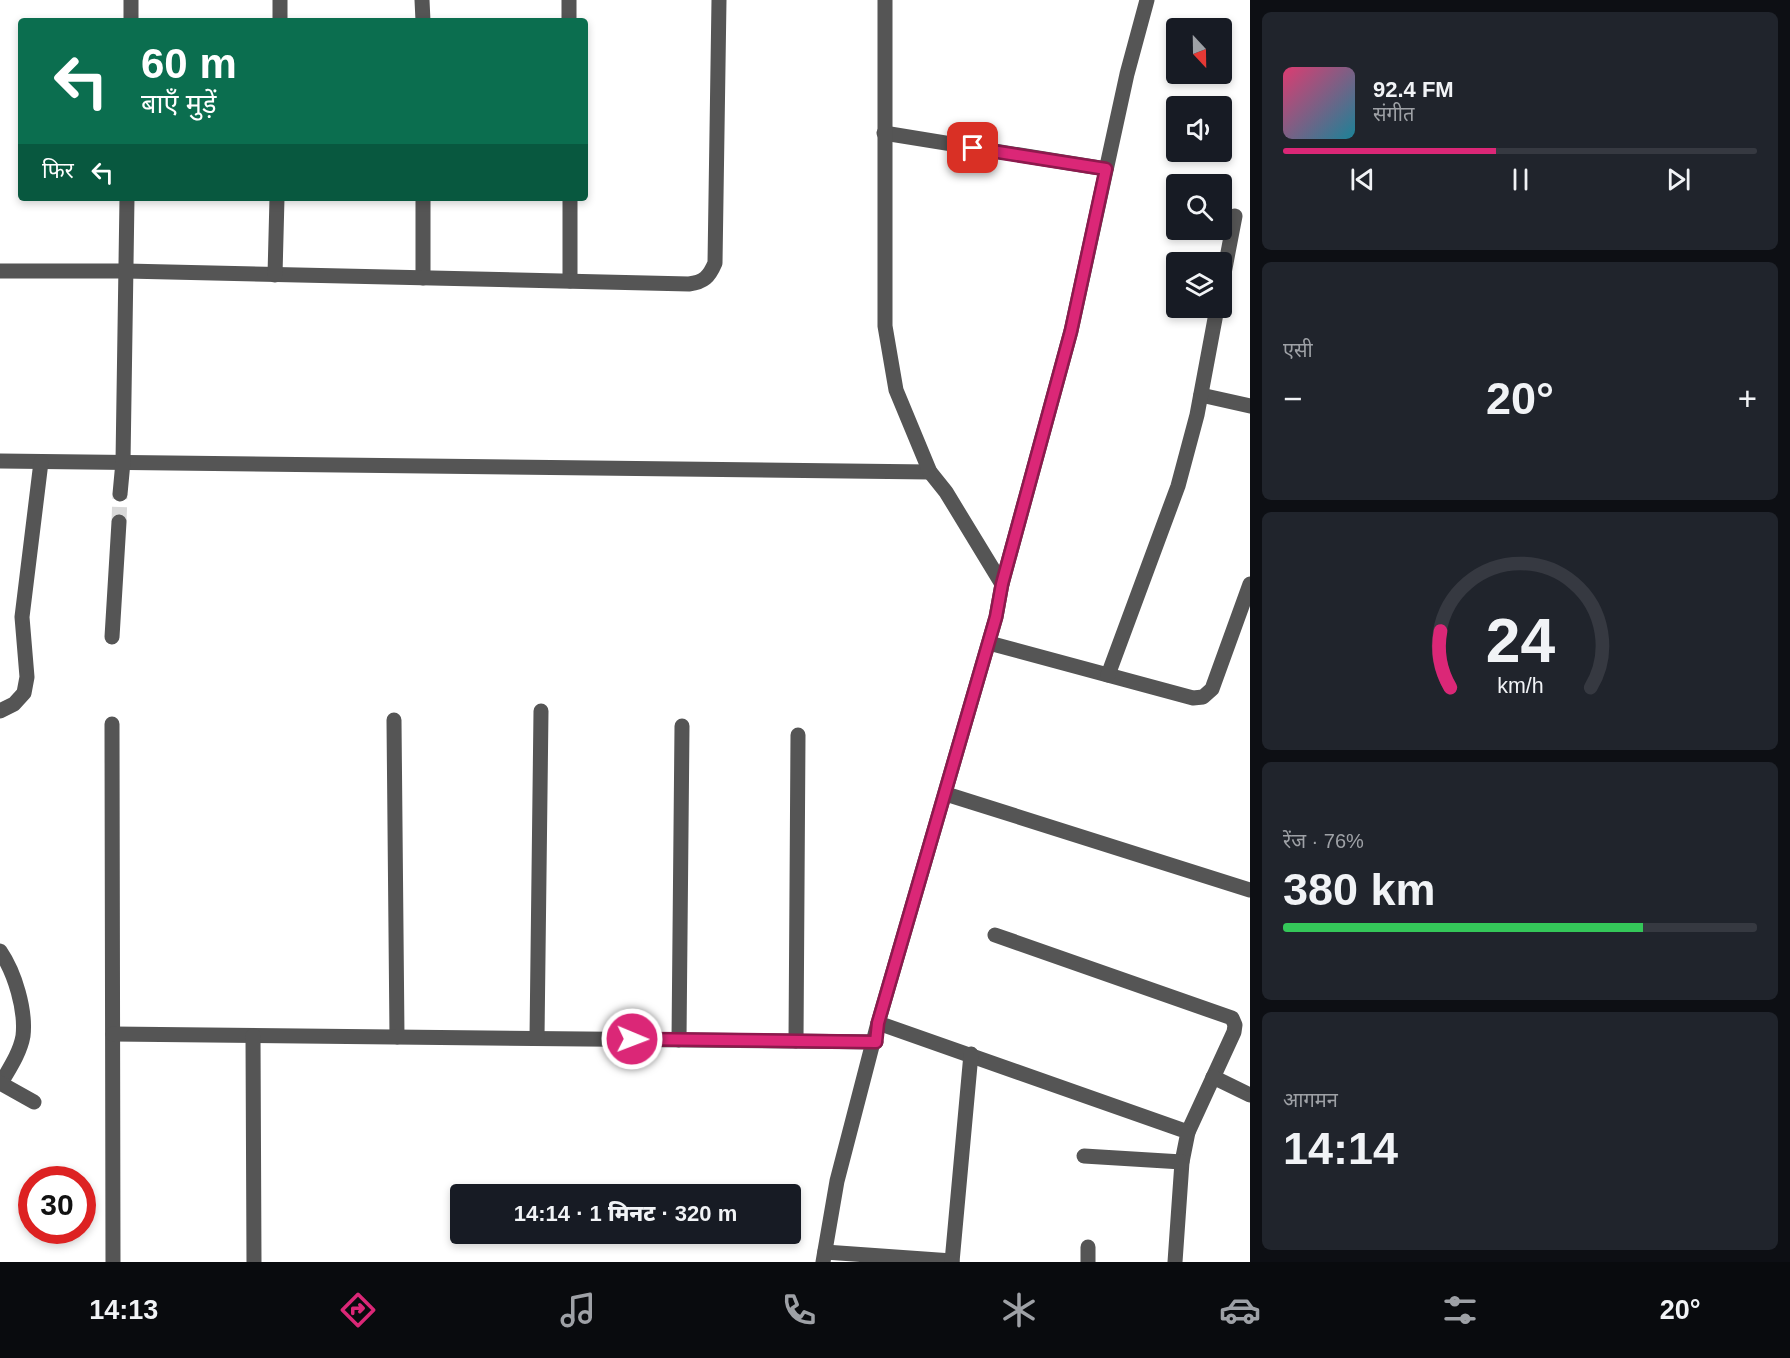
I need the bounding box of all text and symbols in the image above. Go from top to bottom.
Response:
north arrow [1166,18,1232,84]
map controls [1166,18,1232,318]
text: 60 m [141,40,237,87]
icon: left [42,42,120,120]
text: 92.4 FM [1373,77,1454,102]
text: बाएँ मुड़ें [141,89,216,119]
button: sound [1166,96,1232,162]
text: संगीत [1373,103,1414,125]
pin [947,122,998,173]
icon: arrive [956,131,989,164]
icon: left [86,156,119,189]
text: फिर [42,158,74,183]
icon: previous [1346,163,1379,196]
icon: pause [1504,163,1537,196]
icon: next [1662,163,1695,196]
button: search [1166,174,1232,240]
button: layers [1166,252,1232,318]
text: एसी [1283,339,1313,361]
text: 20° [1486,373,1554,424]
text: − [1283,380,1302,417]
text: + [1738,380,1757,417]
text: 24 [1485,606,1555,675]
text: km/h [1497,674,1543,698]
text: रेंज · 76% [1283,830,1364,852]
text: 380 km [1283,864,1436,915]
position arrow [600,1007,664,1071]
text: आगमन [1283,1089,1338,1111]
text: 14:14 [1283,1123,1398,1174]
speed limit sign: 30 [18,1166,96,1244]
text: 14:14 · 1 मिनट · 320 m [514,1201,737,1226]
icon: directions [337,1289,379,1331]
icon: music [557,1289,599,1331]
icon: phone [778,1289,820,1331]
icon: climate [998,1289,1040,1331]
icon: car [1219,1289,1261,1331]
icon: filters [1439,1289,1481,1331]
text: 14:13 [89,1295,158,1325]
text: 20° [1660,1295,1701,1325]

